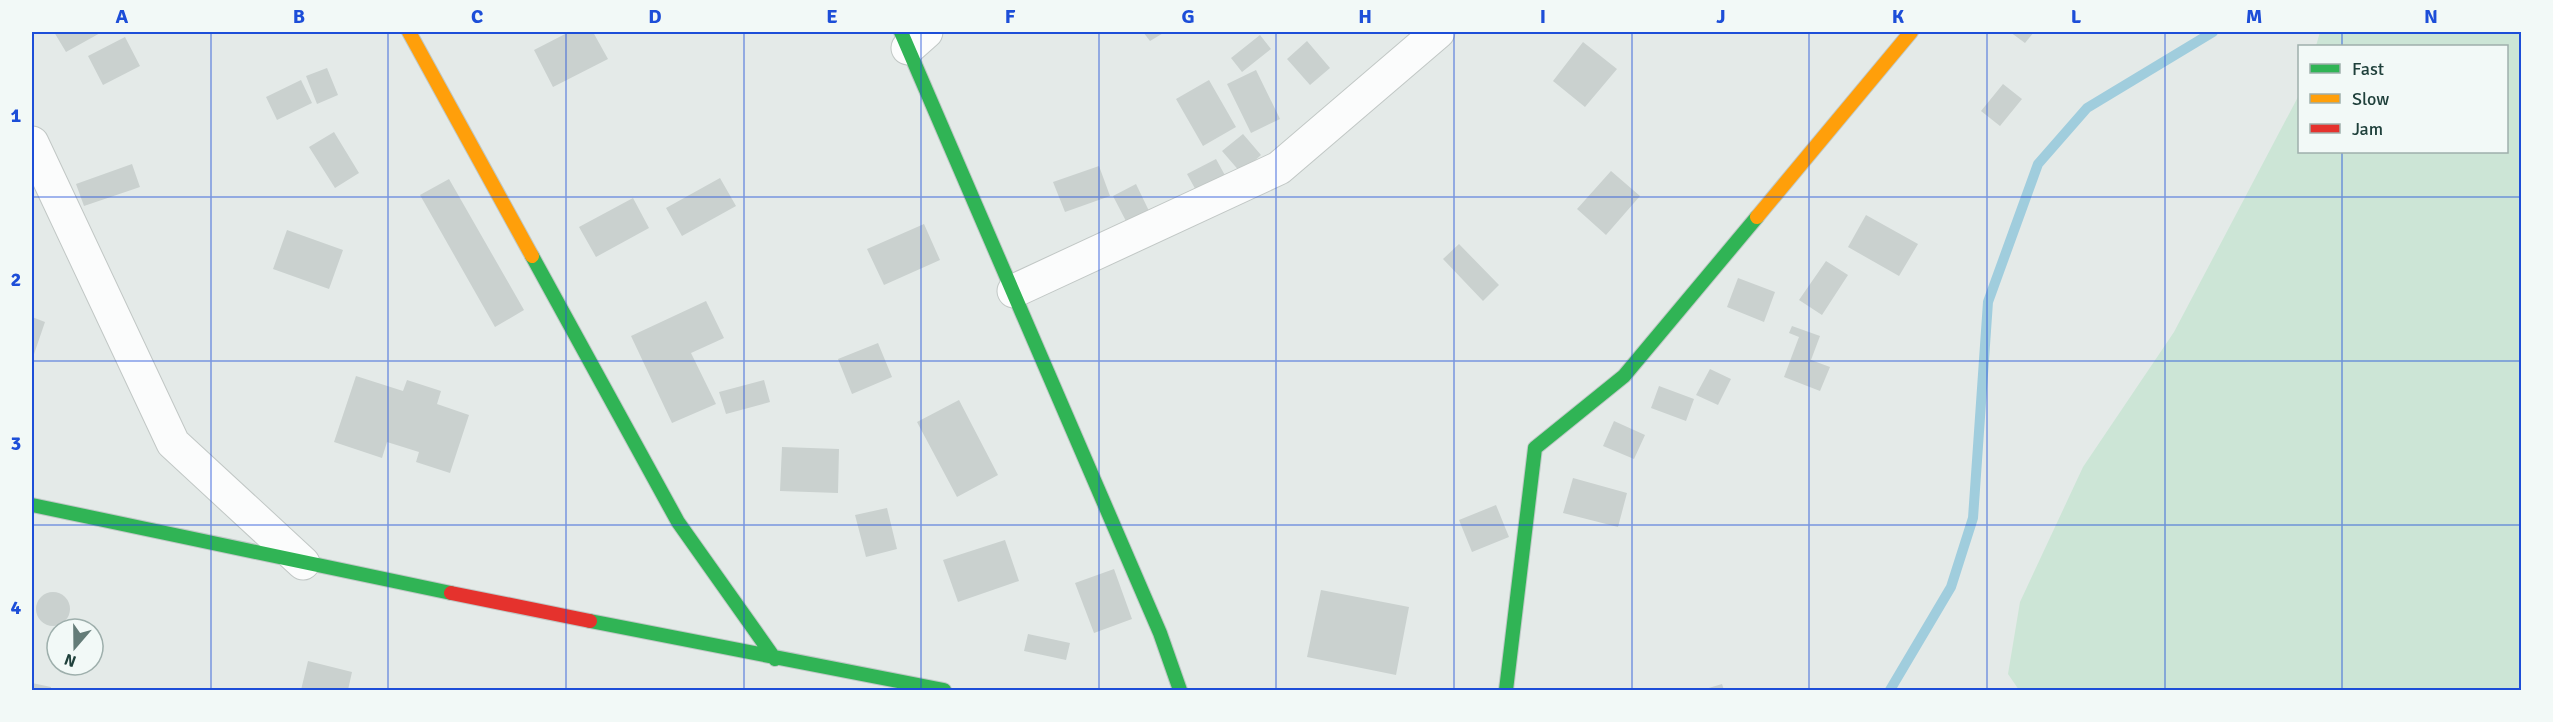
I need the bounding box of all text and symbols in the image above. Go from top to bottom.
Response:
text: A [116,4,129,29]
text: B [293,4,305,29]
text: C [471,4,483,29]
text: D [648,4,662,29]
text: E [826,4,838,29]
text: F [1005,4,1016,29]
text: G [1181,4,1195,29]
text: H [1358,4,1372,29]
text: I [1540,4,1546,29]
text: J [1716,4,1726,29]
text: K [1892,4,1905,29]
text: L [2071,4,2082,29]
text: M [2246,4,2262,29]
text: N [2424,4,2438,29]
legend [2298,45,2508,153]
text: Fast [2352,58,2384,80]
text: Slow [2352,88,2389,110]
text: 1 [11,103,22,128]
text: Jam [2352,118,2383,140]
text: 2 [11,267,21,292]
text: 3 [11,431,21,456]
text: 4 [11,595,22,620]
north arrow [45,617,105,677]
text: N [62,649,79,671]

